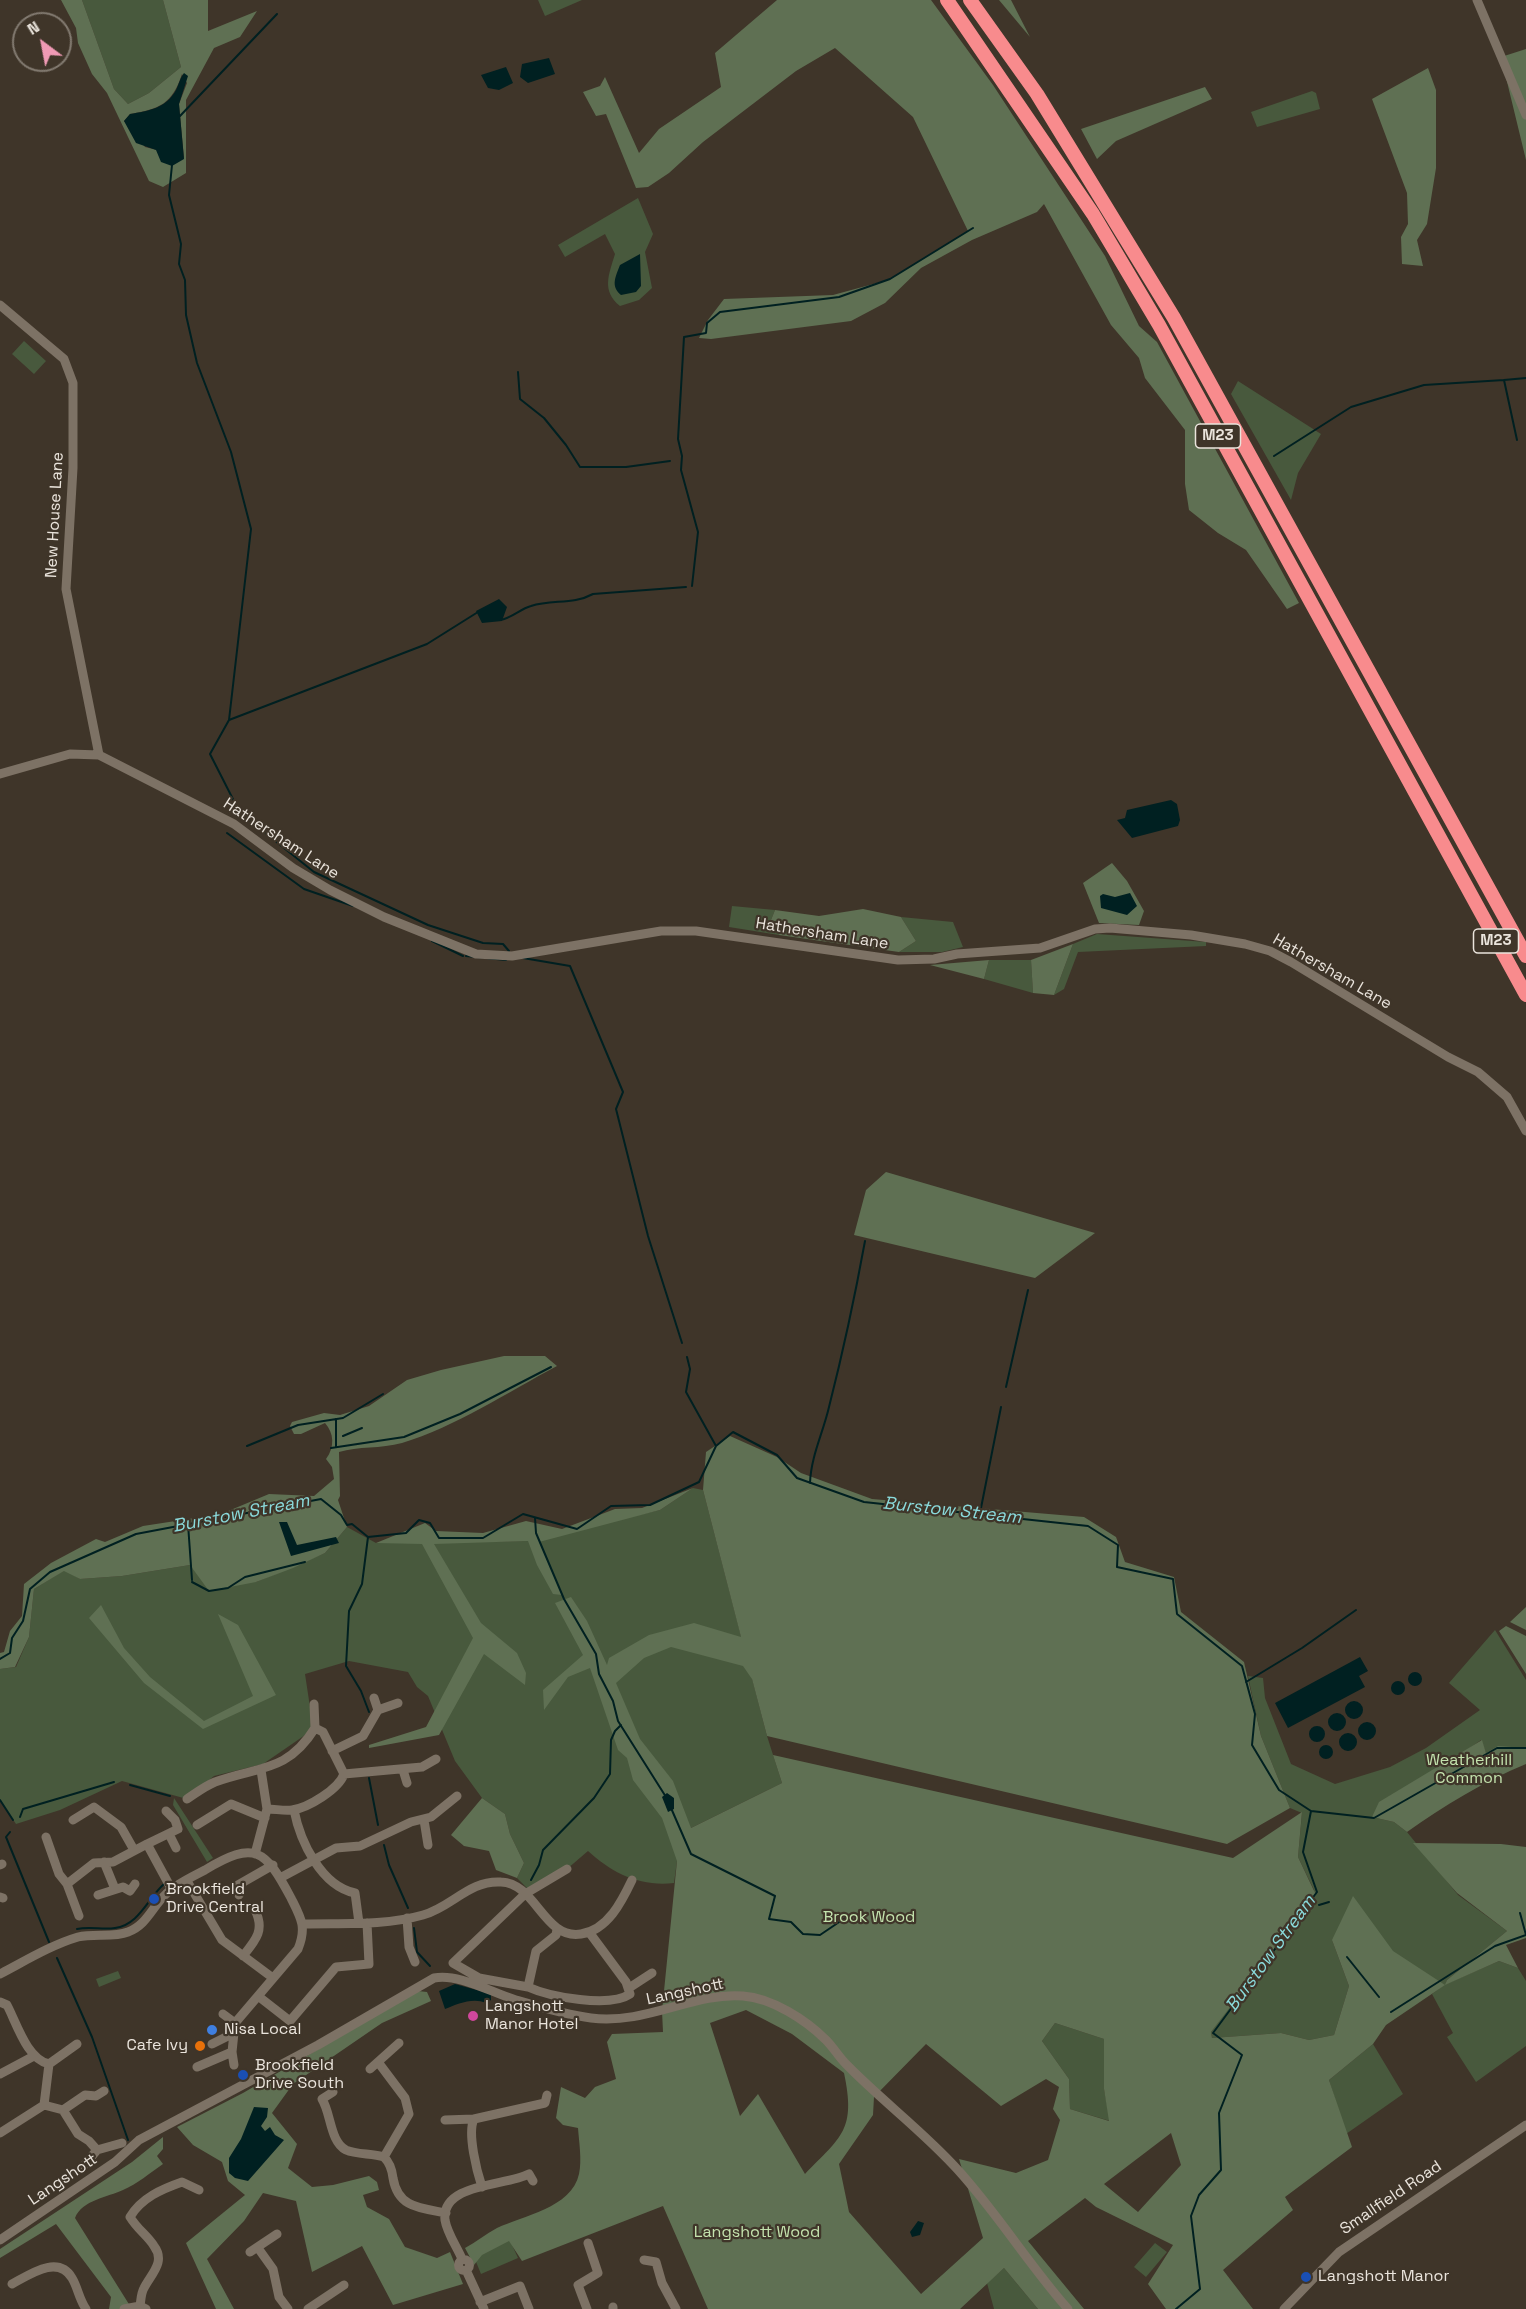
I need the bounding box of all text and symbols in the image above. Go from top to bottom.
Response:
north arrow [12,12,72,72]
text: N [23,16,43,40]
road number: M23 [1196,424,1240,448]
street label: New House Lane [42,451,68,579]
street label: Hathersham Lane [219,794,343,884]
street label: Hathersham Lane [754,914,890,954]
road number: M23 [1474,929,1518,953]
street label: Hathersham Lane [1269,930,1395,1014]
water label: Burstow Stream [171,1490,311,1538]
water label: Burstow Stream [882,1493,1022,1529]
park label: Weatherhill Common [1426,1751,1512,1789]
place label: Brookfield Drive Central [166,1880,264,1918]
water label: Burstow Stream [1221,1891,1321,2017]
marker: Brookfield Drive Central [147,1892,161,1906]
park label: Brook Wood [823,1908,915,1928]
street label: Langshott [645,1974,725,2010]
place label: Langshott Manor Hotel [485,1997,578,2035]
marker: Langshott Manor Hotel [466,2009,480,2023]
place label: Nisa Local [224,2020,301,2040]
marker: Nisa Local [205,2023,219,2037]
place label: Cafe Ivy [126,2036,188,2056]
marker: Cafe Ivy [193,2039,207,2053]
place label: Brookfield Drive South [255,2056,344,2094]
marker: Brookfield Drive South [236,2068,250,2082]
street label: Langshott [25,2150,101,2210]
street label: Smallfield Road [1337,2157,1445,2239]
park label: Langshott Wood [694,2223,820,2243]
place label: Langshott Manor [1318,2267,1450,2287]
marker: Langshott Manor [1299,2270,1313,2284]

